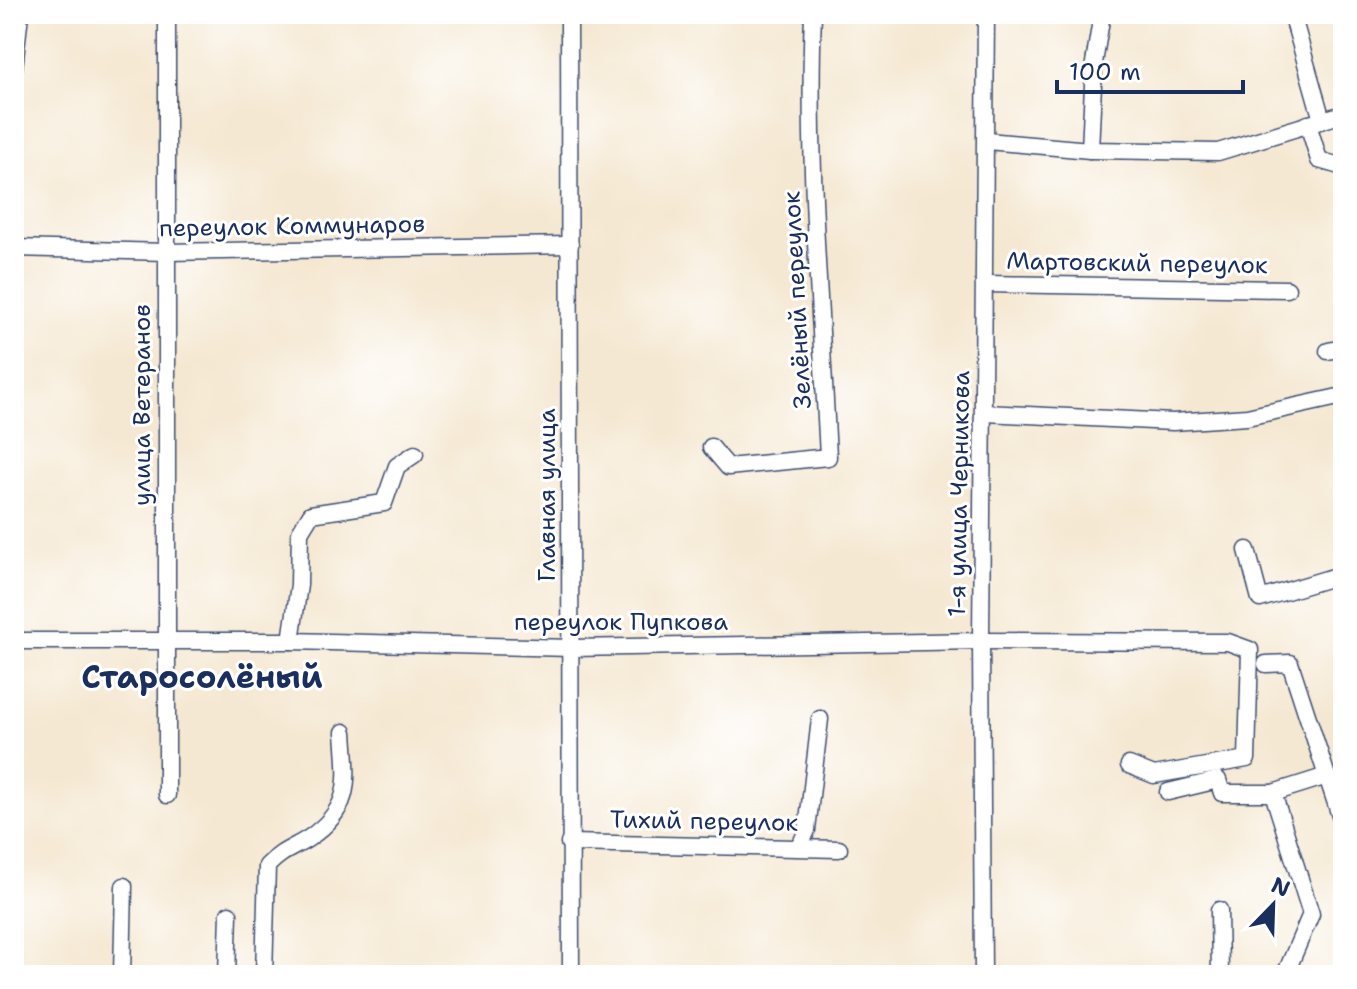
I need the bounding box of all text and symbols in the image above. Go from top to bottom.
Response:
scale bar [1057,44,1243,94]
text: 100 m [1069,56,1141,88]
street label: Зелёный переулок [775,190,819,410]
street label: переулок Коммунаров [159,208,425,244]
street label: Мартовский переулок [1006,245,1268,281]
street label: улица Ветеранов [126,304,158,506]
street label: 1-я улица Черникова [941,370,977,617]
street label: Главная улица [531,408,563,582]
street label: переулок Пупкова [514,606,728,638]
district label: Староcолёный [81,655,323,698]
street label: Тихий переулок [610,803,799,839]
north arrow [1233,865,1313,945]
text: N [1267,870,1294,904]

